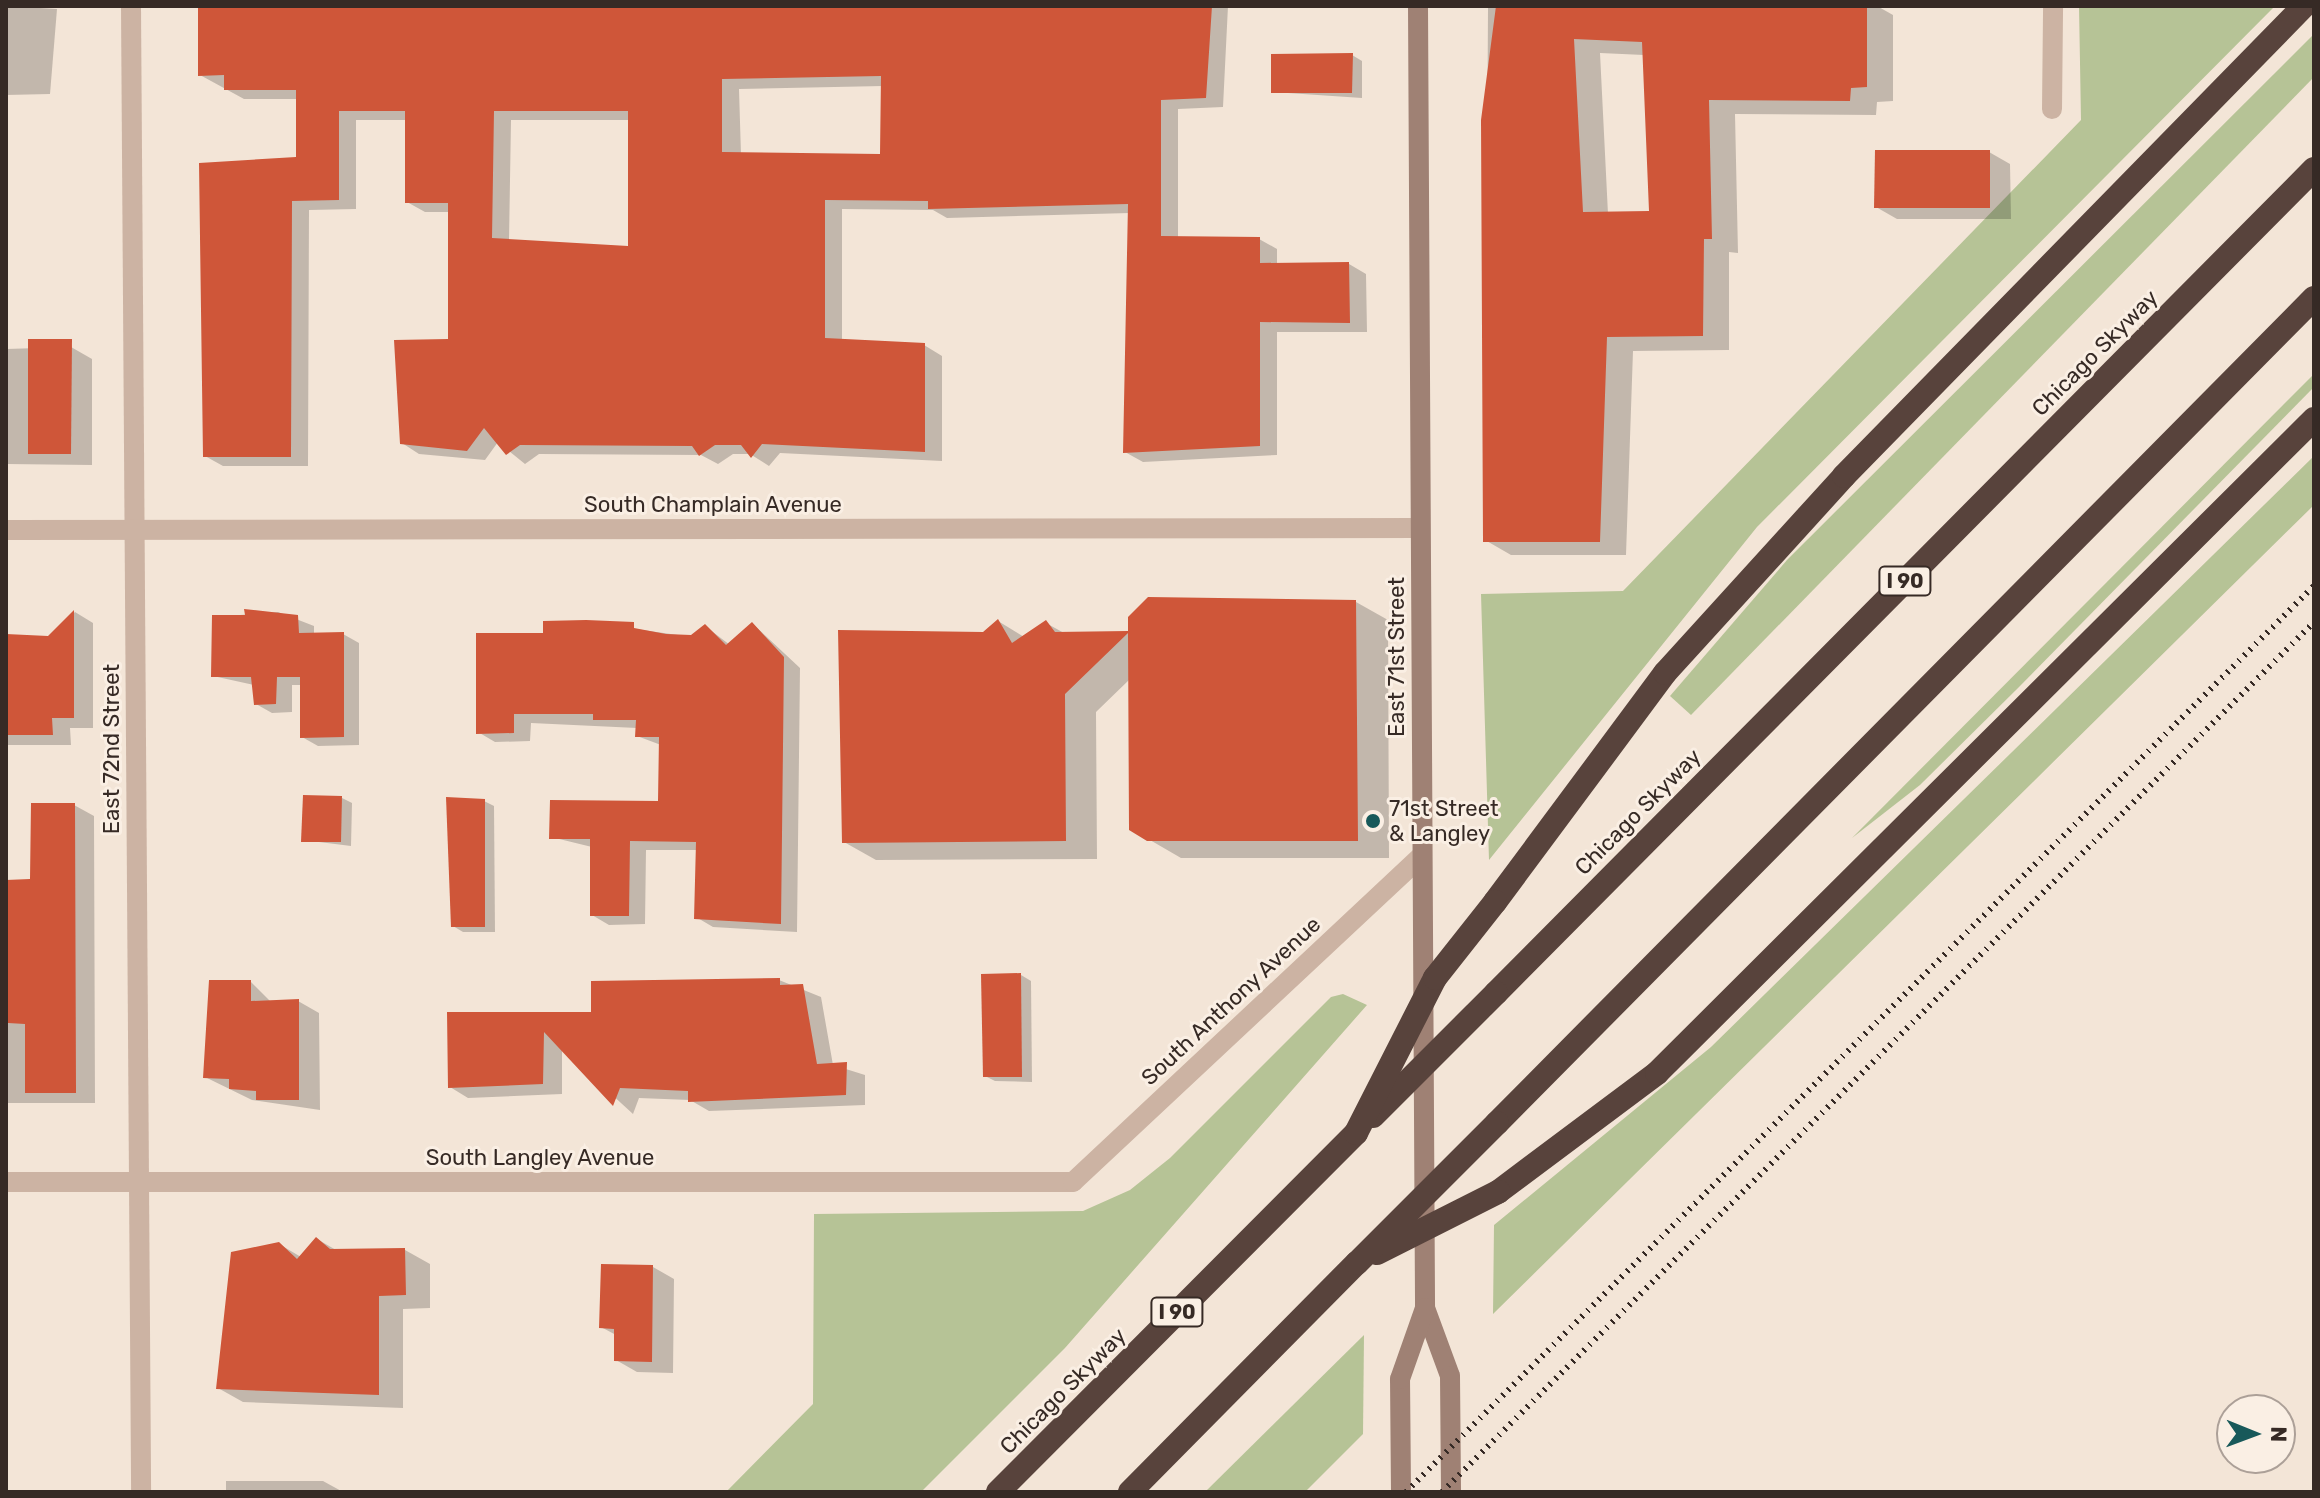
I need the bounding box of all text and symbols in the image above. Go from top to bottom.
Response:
street label: Chicago Skyway [2027,285,2163,421]
street label: South Champlain Avenue [584,492,842,518]
road number: I 90 [1877,565,1933,597]
street label: East 71st Street [1384,577,1410,737]
street label: East 72nd Street [99,664,125,834]
street label: Chicago Skyway [1570,744,1706,880]
place label: 71st Street & Langley [1389,795,1498,846]
marker: 71st Street & Langley [1364,812,1382,830]
street label: South Anthony Avenue [1135,911,1327,1091]
street label: South Langley Avenue [425,1145,655,1171]
road number: I 90 [1149,1296,1205,1328]
street label: Chicago Skyway [995,1323,1131,1459]
north arrow [2216,1394,2296,1474]
text: N [2265,1426,2292,1443]

